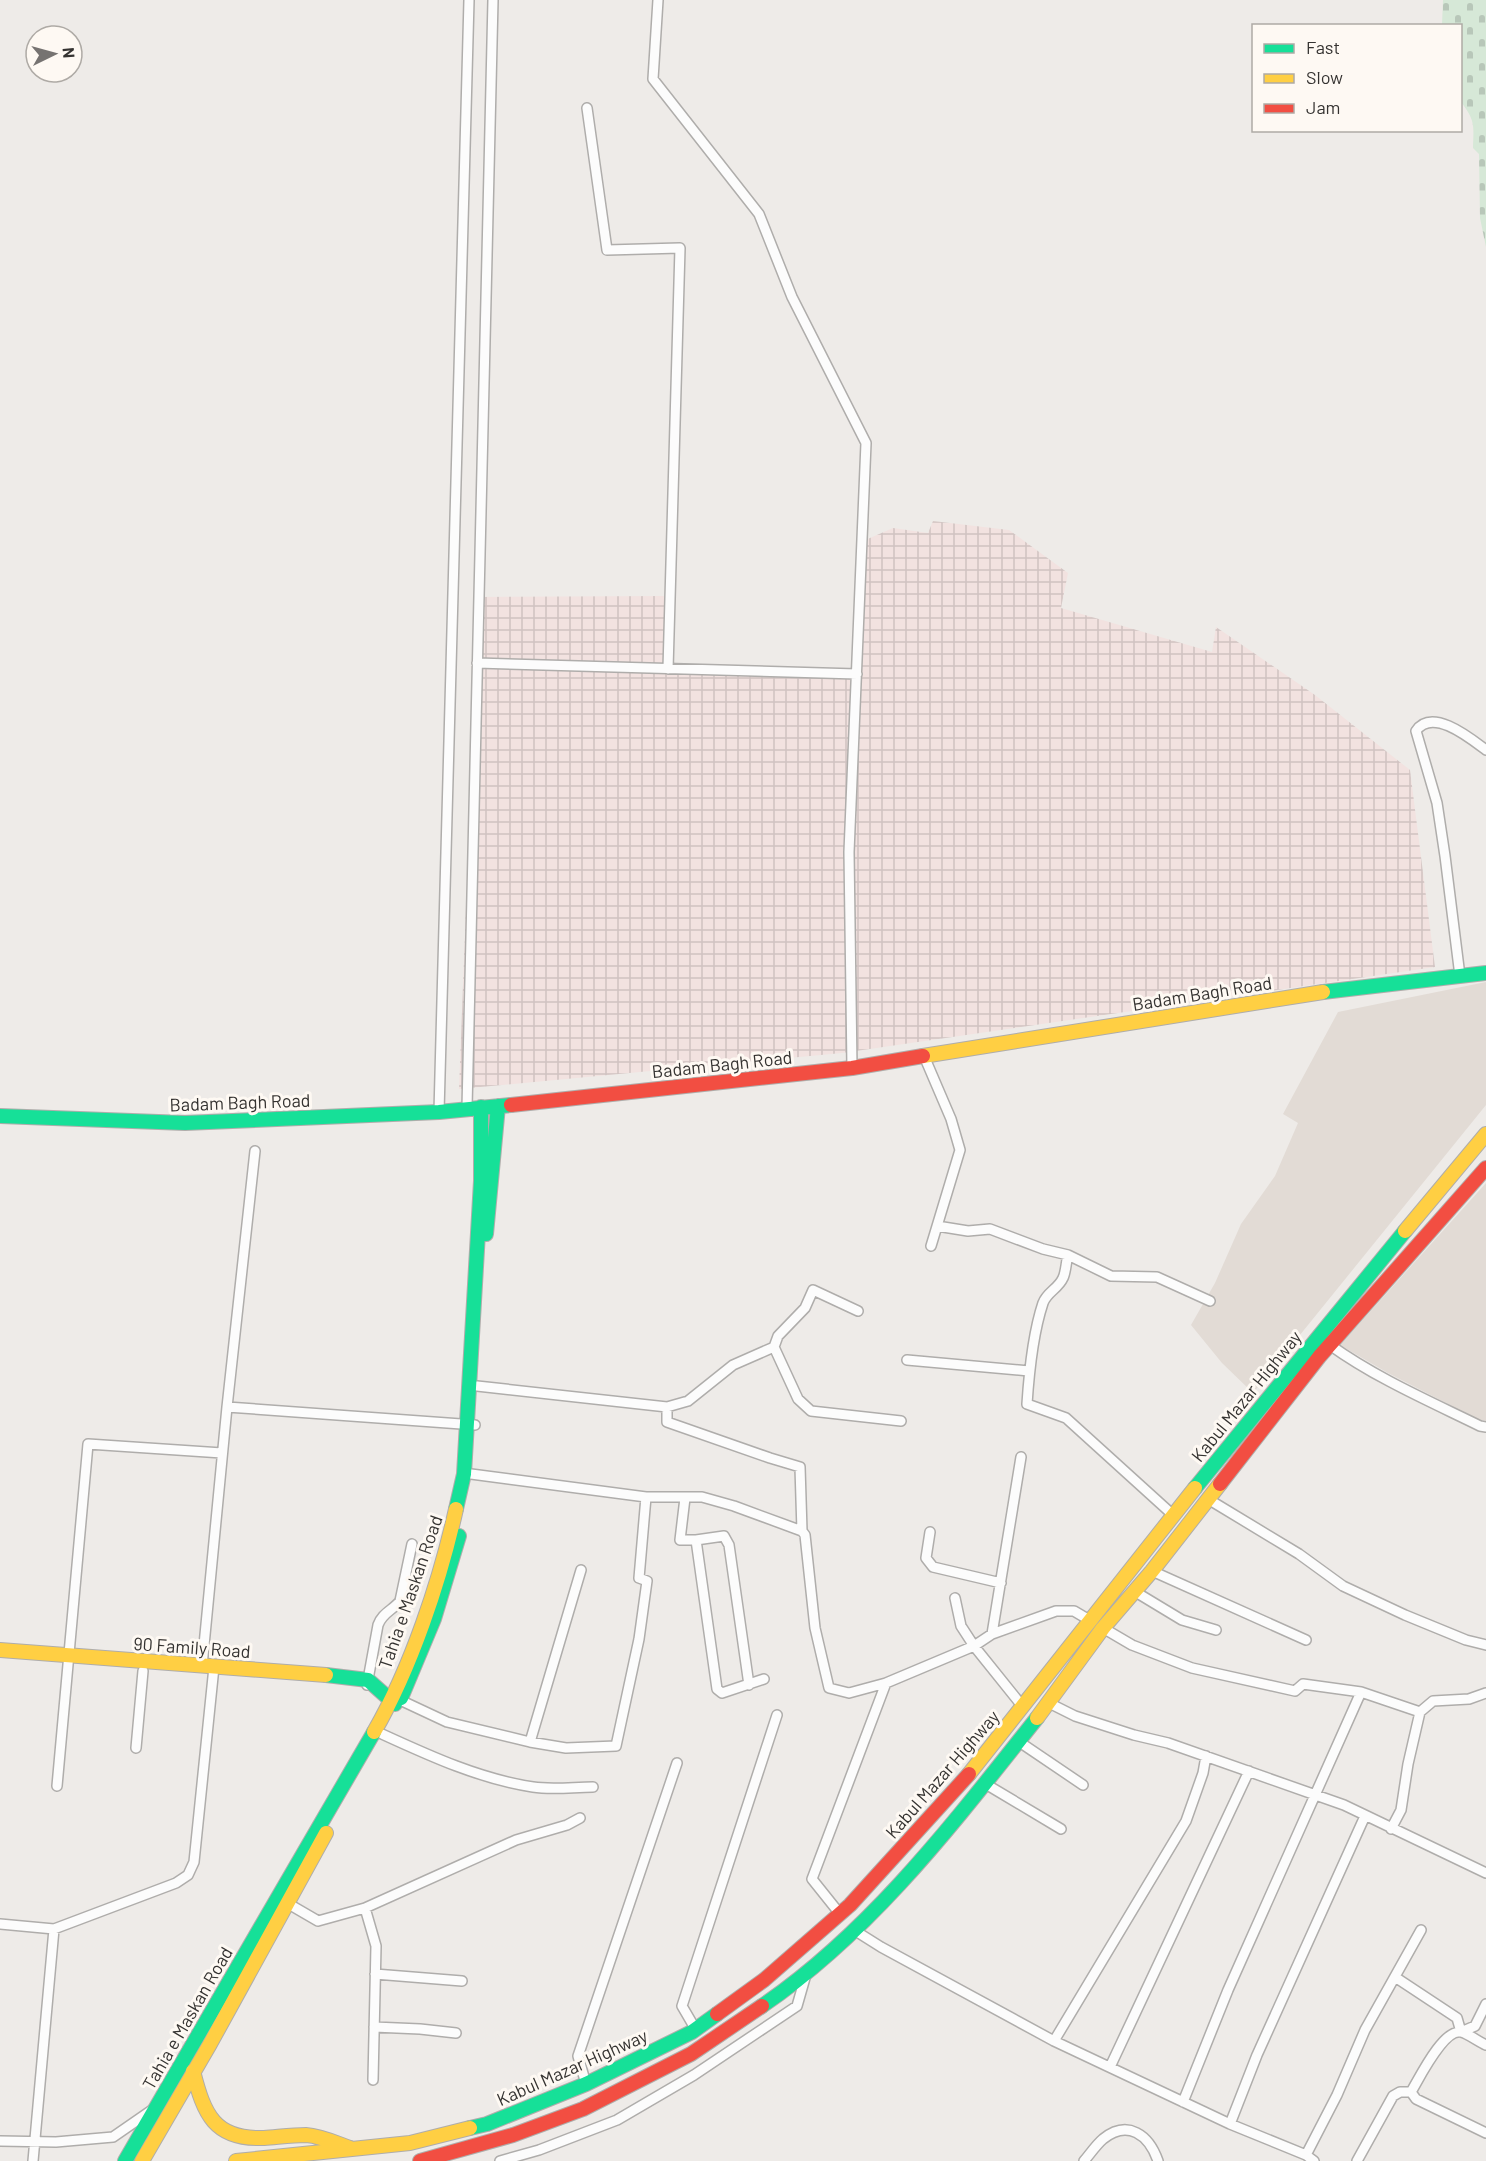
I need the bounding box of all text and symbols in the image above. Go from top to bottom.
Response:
north arrow [24,24,84,84]
legend [1252,24,1462,132]
text: Fast [1306,36,1340,58]
text: N [60,47,79,59]
text: Slow [1306,66,1343,88]
text: Jam [1306,96,1340,118]
street label: Badam Bagh Road [1131,971,1273,1015]
street label: Badam Bagh Road [651,1046,793,1082]
street label: Badam Bagh Road [169,1089,311,1115]
street label: Kabul Mazar Highway [1186,1326,1306,1466]
street label: Tahia e Maskan Road [373,1512,447,1672]
street label: 90 Family Road [133,1632,251,1662]
street label: Kabul Mazar Highway [880,1705,1004,1843]
street label: Tahia e Maskan Road [137,1943,237,2093]
street label: Kabul Mazar Highway [493,2024,651,2110]

